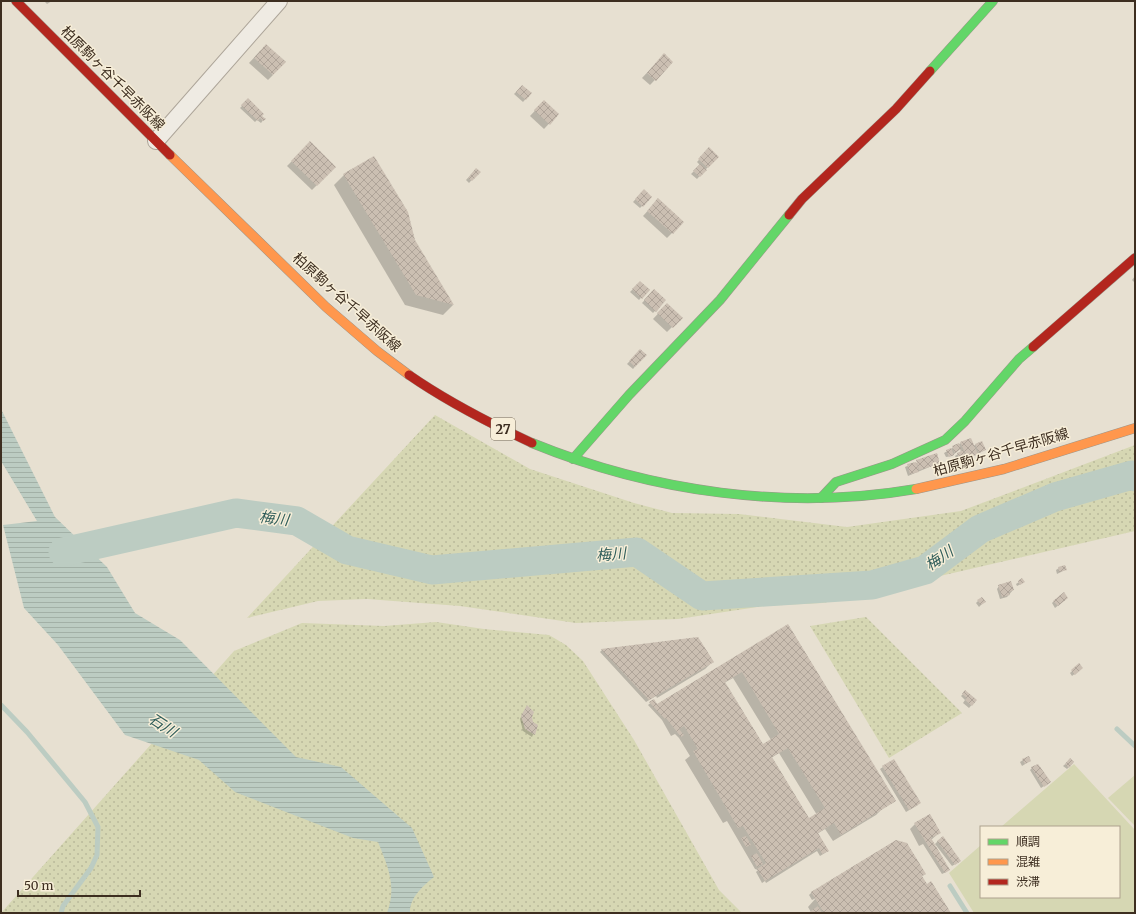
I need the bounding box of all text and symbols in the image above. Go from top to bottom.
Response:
street label: 柏原駒ヶ谷千早赤阪線 [57,22,169,134]
street label: 柏原駒ヶ谷千早赤阪線 [289,248,405,356]
road number: 27 [491,418,515,440]
street label: 柏原駒ヶ谷千早赤阪線 [931,424,1071,480]
water label: 梅川 [258,507,292,530]
water label: 梅川 [921,541,958,574]
water label: 梅川 [595,543,629,565]
water label: 石川 [145,709,182,742]
legend [980,826,1120,898]
text: 順調 [1016,834,1040,849]
text: 混雑 [1016,854,1040,869]
scale bar [18,872,140,898]
text: 渋滞 [1016,874,1040,889]
text: 50 m [24,878,53,893]

